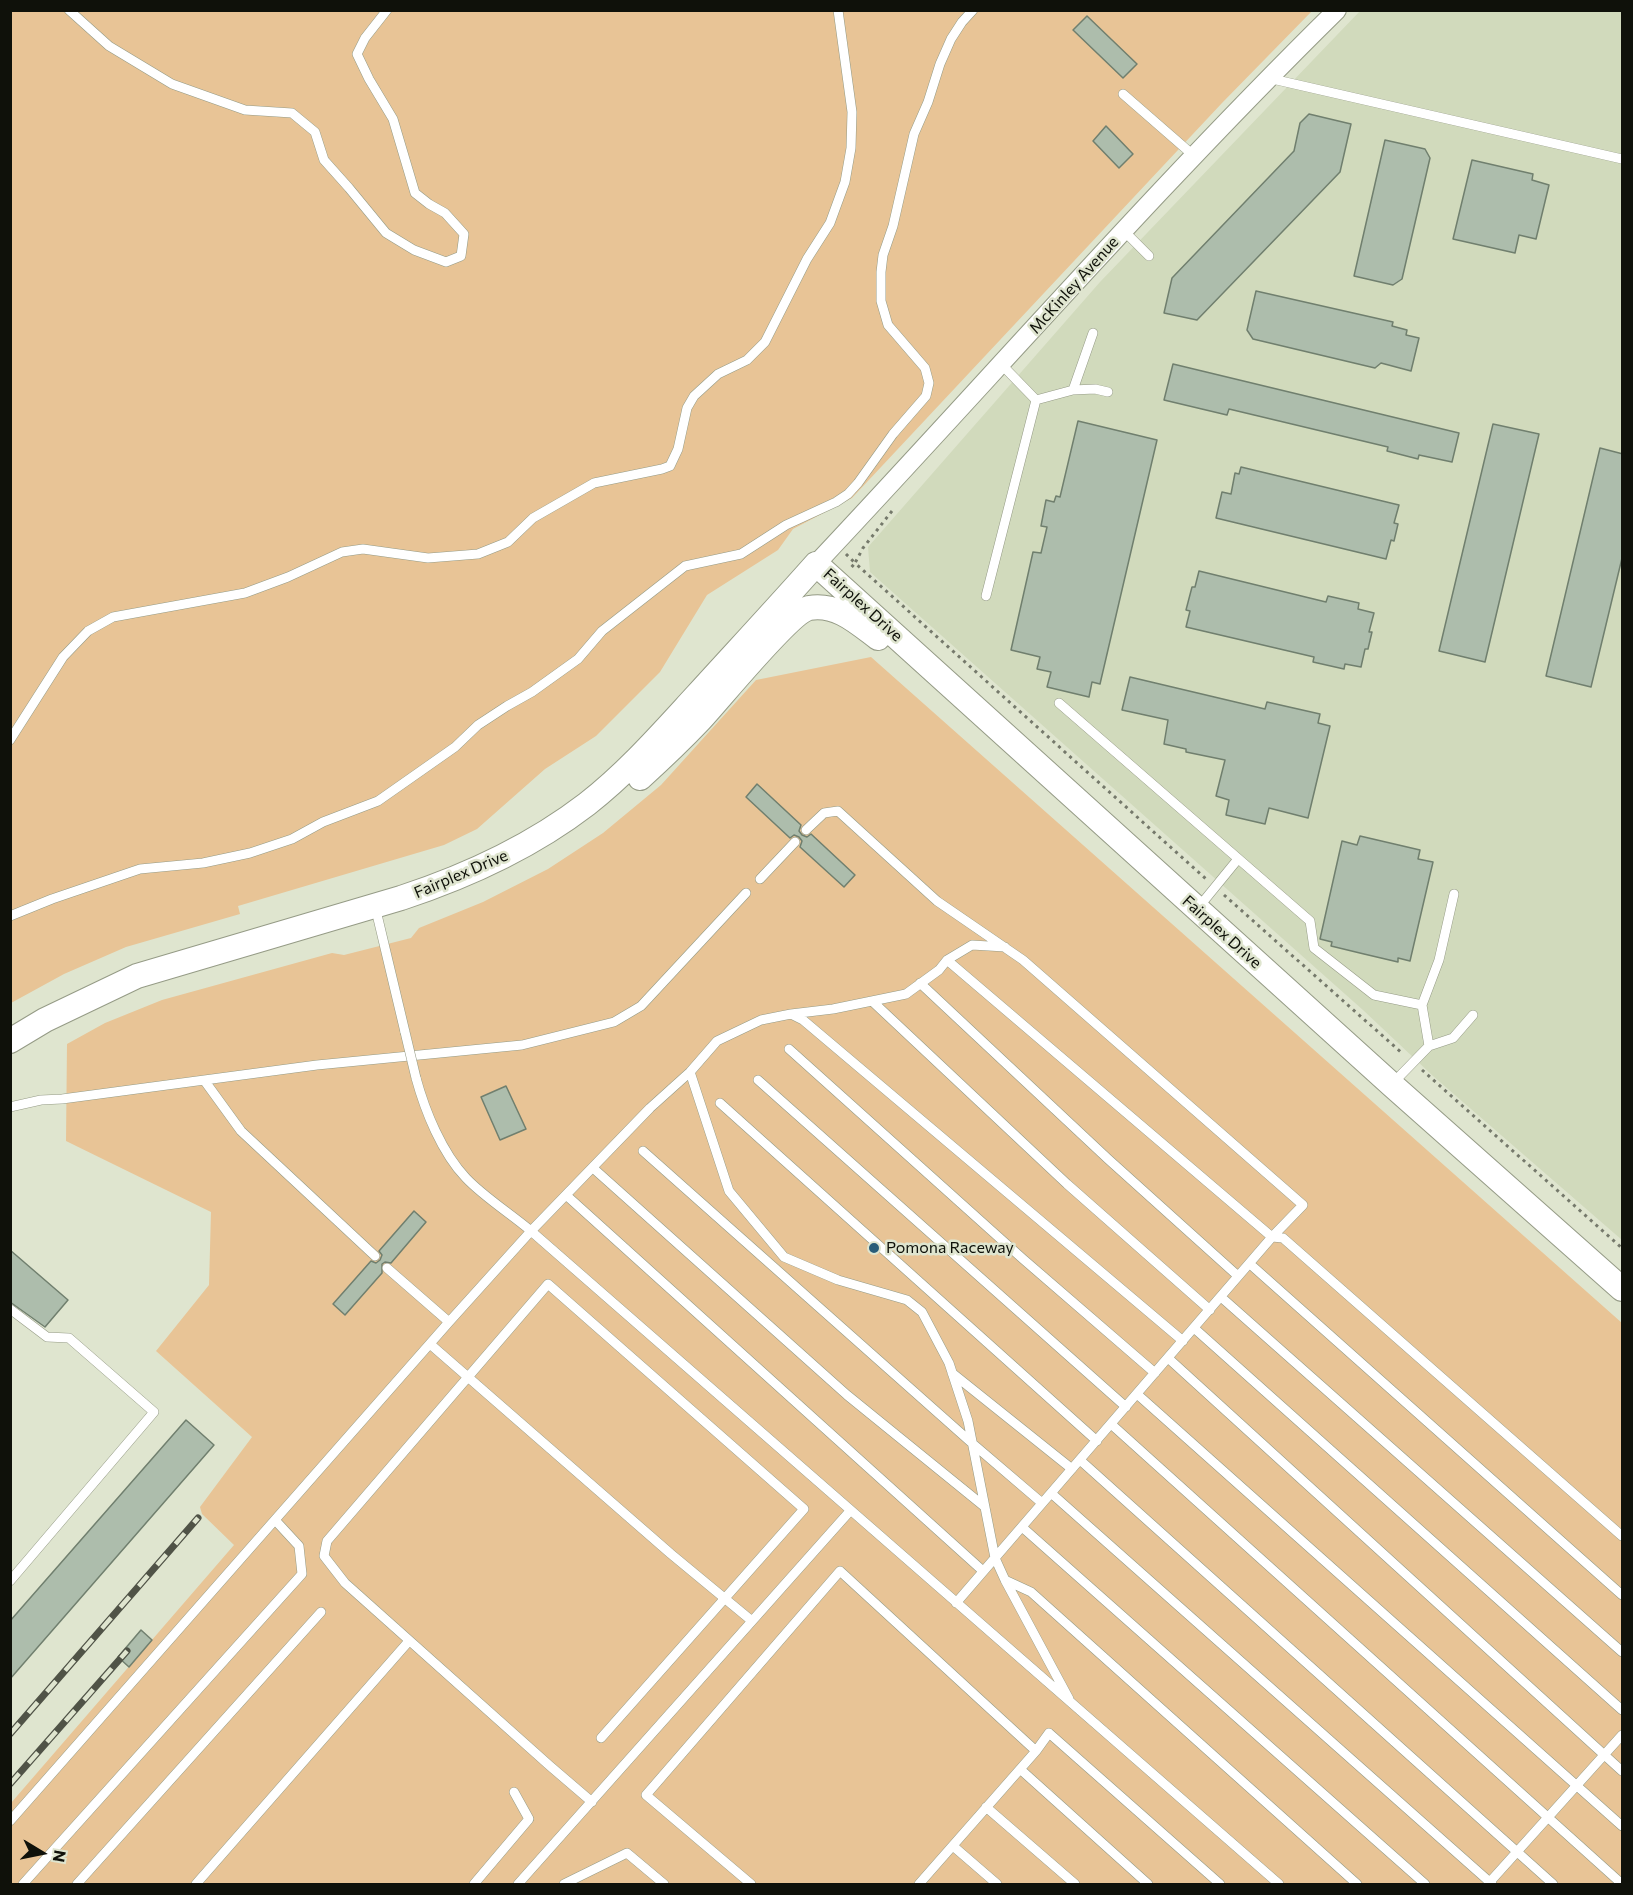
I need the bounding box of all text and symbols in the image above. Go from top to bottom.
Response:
street label: McKinley Avenue [1025,232,1123,338]
street label: Fairplex Drive [819,564,907,646]
street label: Fairplex Drive [411,846,511,902]
street label: Fairplex Drive [1178,891,1266,973]
place label: Pomona Raceway [886,1238,1014,1258]
marker: Pomona Raceway [867,1241,881,1255]
north arrow [12,1823,72,1883]
text: N [50,1849,71,1864]

